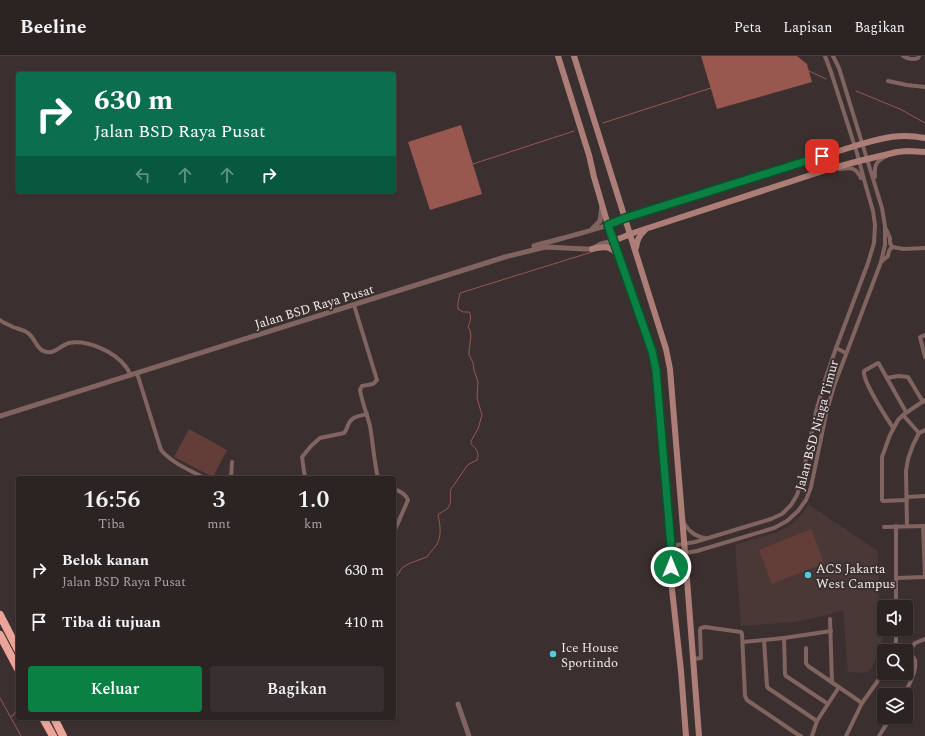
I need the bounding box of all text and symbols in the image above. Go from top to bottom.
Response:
text: Beeline [20,13,86,42]
text: Peta [734,17,761,38]
text: Lapisan [783,17,832,38]
text: Bagikan [854,17,905,38]
text: 630 m [94,79,173,122]
icon: right [28,88,80,140]
text: Jalan BSD Raya Pusat [94,118,265,145]
pin [805,139,839,173]
icon: arrive [811,145,833,167]
icon: left [132,164,154,186]
icon: ahead [174,164,196,186]
icon: ahead [216,164,238,186]
icon: right [258,164,280,186]
street label: Jalan BSD Raya Pusat [252,279,377,335]
street label: Jalan BSD Niaga Timur [790,358,844,493]
text: 16:56 [83,482,140,518]
text: 3 [212,482,225,518]
text: 1.0 [297,482,329,518]
text: Tiba [98,514,125,534]
text: mnt [207,514,231,534]
text: km [304,514,322,534]
position arrow [650,546,692,588]
text: Belok kanan [62,549,149,572]
icon: right [28,559,50,581]
text: 630 m [345,559,384,582]
place label: ACS Jakarta West Campus [816,559,895,594]
marker: ACS Jakarta West Campus [803,570,813,580]
text: Jalan BSD Raya Pusat [62,572,186,592]
map controls [877,600,913,724]
button: sound [877,600,913,636]
icon: arrive [28,611,50,633]
text: Tiba di tujuan [62,611,161,634]
text: 410 m [345,611,384,634]
place label: Ice House Sportindo [561,638,619,673]
button: search [877,644,913,680]
marker: Ice House Sportindo [548,649,558,659]
button: Keluar [28,666,202,712]
button: Bagikan [210,666,384,712]
button: layers [877,688,913,724]

